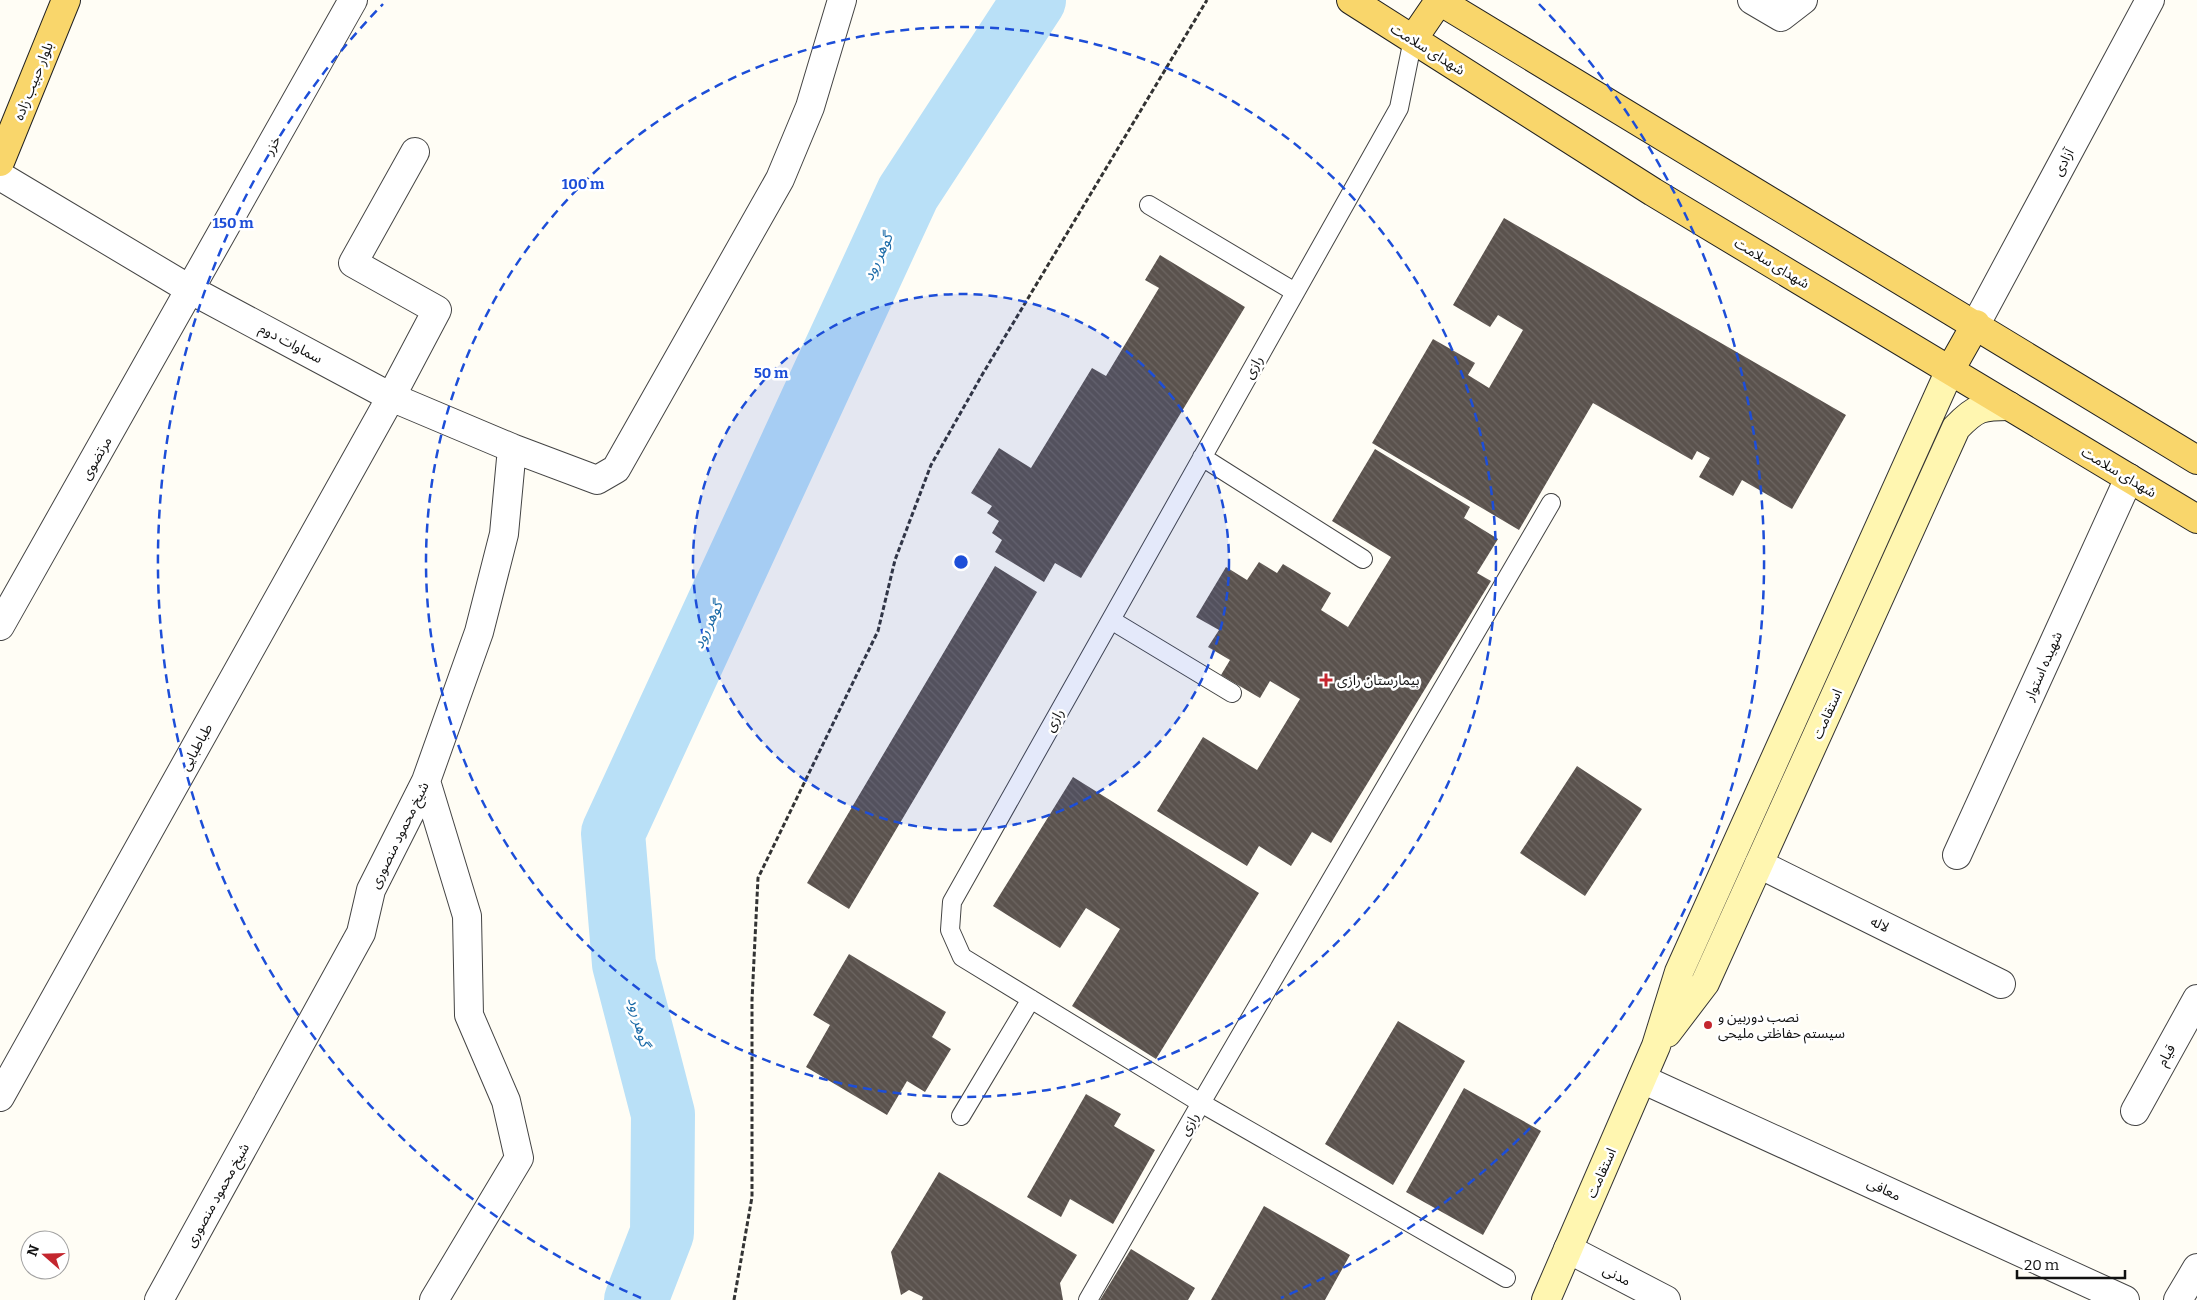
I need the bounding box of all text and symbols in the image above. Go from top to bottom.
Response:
street label: شهدای سلامت [1387,20,1468,79]
street label: بلوار حبیب زاده [10,39,57,123]
street label: خزر [260,133,284,159]
street label: آزادی [2049,145,2078,179]
text: 100 m [562,175,605,193]
text: 150 m [212,214,254,232]
water label: گوهر رود [859,228,898,283]
street label: شهدای سلامت [1731,234,1812,292]
street label: سماوات دوم [255,320,325,369]
street label: رازی [1240,353,1267,382]
text: 50 m [754,364,789,382]
street label: مرتضوی [77,434,116,483]
street label: شهدای سلامت [2078,443,2159,501]
centre of rings [952,553,970,571]
water label: گوهر رود [689,596,728,651]
street label: شهیده استوار [2020,629,2066,704]
place label: بیمارستان رازی [1337,672,1420,689]
marker: بیمارستان رازی [1319,673,1333,687]
street label: استقامت [1809,686,1846,742]
street label: رازی [1041,706,1068,735]
street label: طباطبایی [177,721,216,774]
street label: شیخ محمود منصوری [366,779,434,892]
street label: لاله [1868,913,1892,936]
water label: گوهر رود [624,995,655,1051]
place label: نصب دوربین و سیستم حفاظتی ملیحی [1718,1009,1845,1044]
marker: نصب دوربین و سیستم حفاظتی ملیحی [1702,1019,1714,1031]
street label: قیام [2154,1041,2181,1070]
street label: رازی [1176,1110,1203,1139]
street label: شیخ محمود منصوری [182,1140,255,1251]
street label: استقامت [1583,1145,1620,1201]
street label: معافی [1864,1174,1903,1205]
north arrow [20,1230,70,1280]
text: N [23,1243,43,1259]
scale bar [2017,1248,2124,1280]
text: 20 m [2024,1256,2060,1274]
street label: مدنی [1600,1261,1633,1290]

